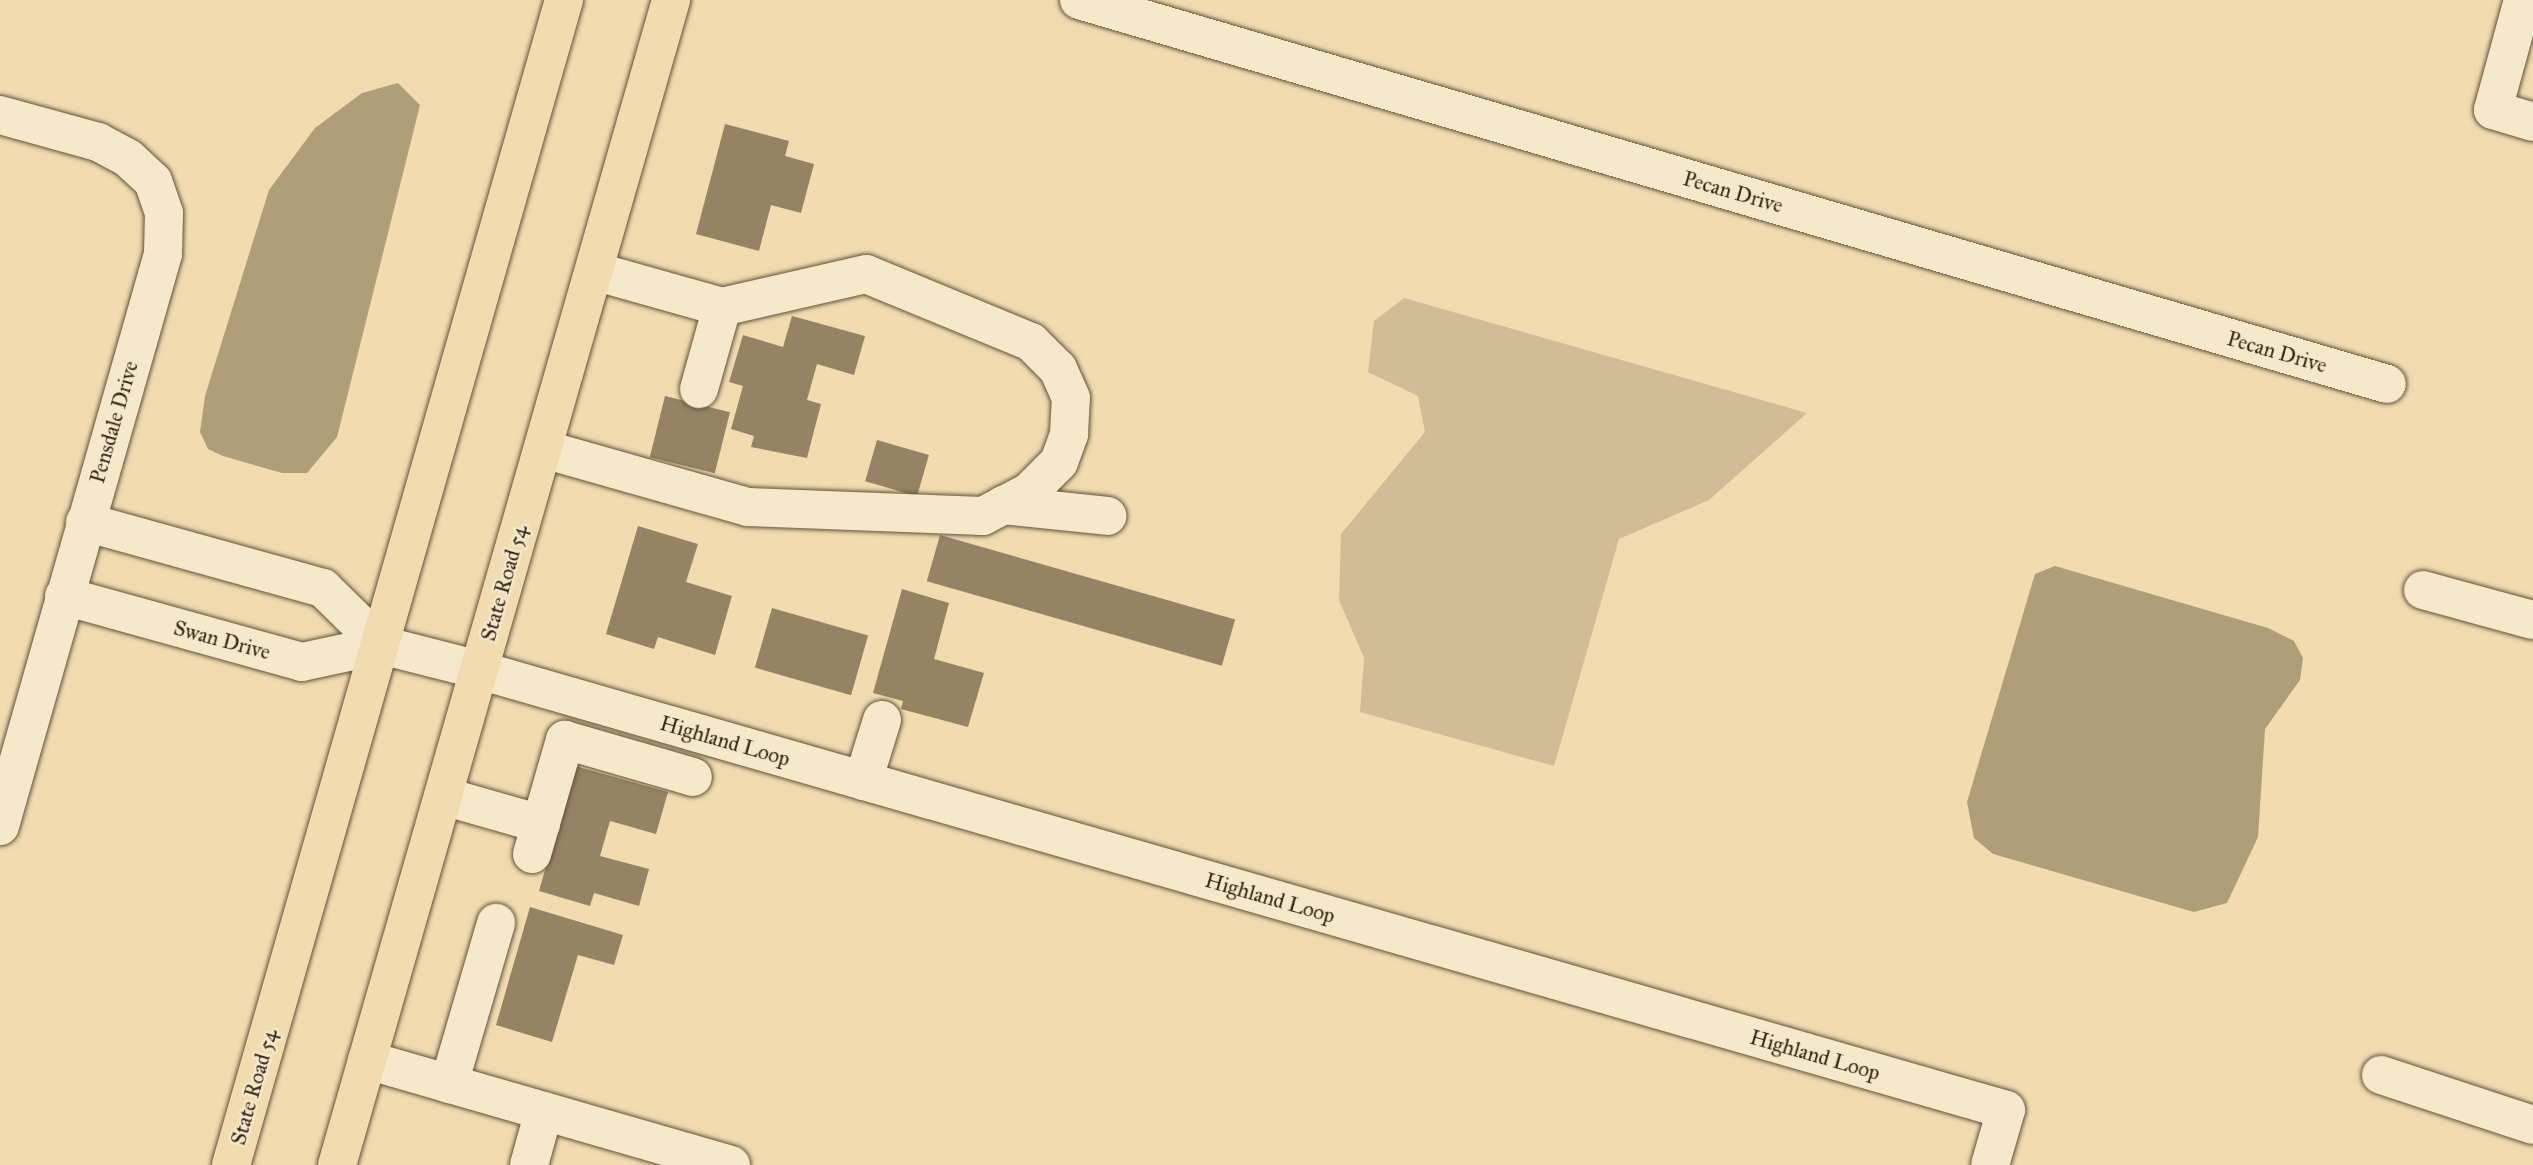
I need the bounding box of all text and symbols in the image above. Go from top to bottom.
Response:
street label: Pecan Drive [1680,166,1786,218]
street label: Pecan Drive [2224,326,2330,378]
street label: Pensdale Drive [85,358,143,486]
street label: State Road 54 [475,522,533,644]
street label: Swan Drive [171,615,273,665]
street label: Highland Loop [657,710,793,772]
street label: Highland Loop [1202,867,1338,929]
street label: Highland Loop [1747,1024,1883,1086]
street label: State Road 54 [225,1026,283,1148]

